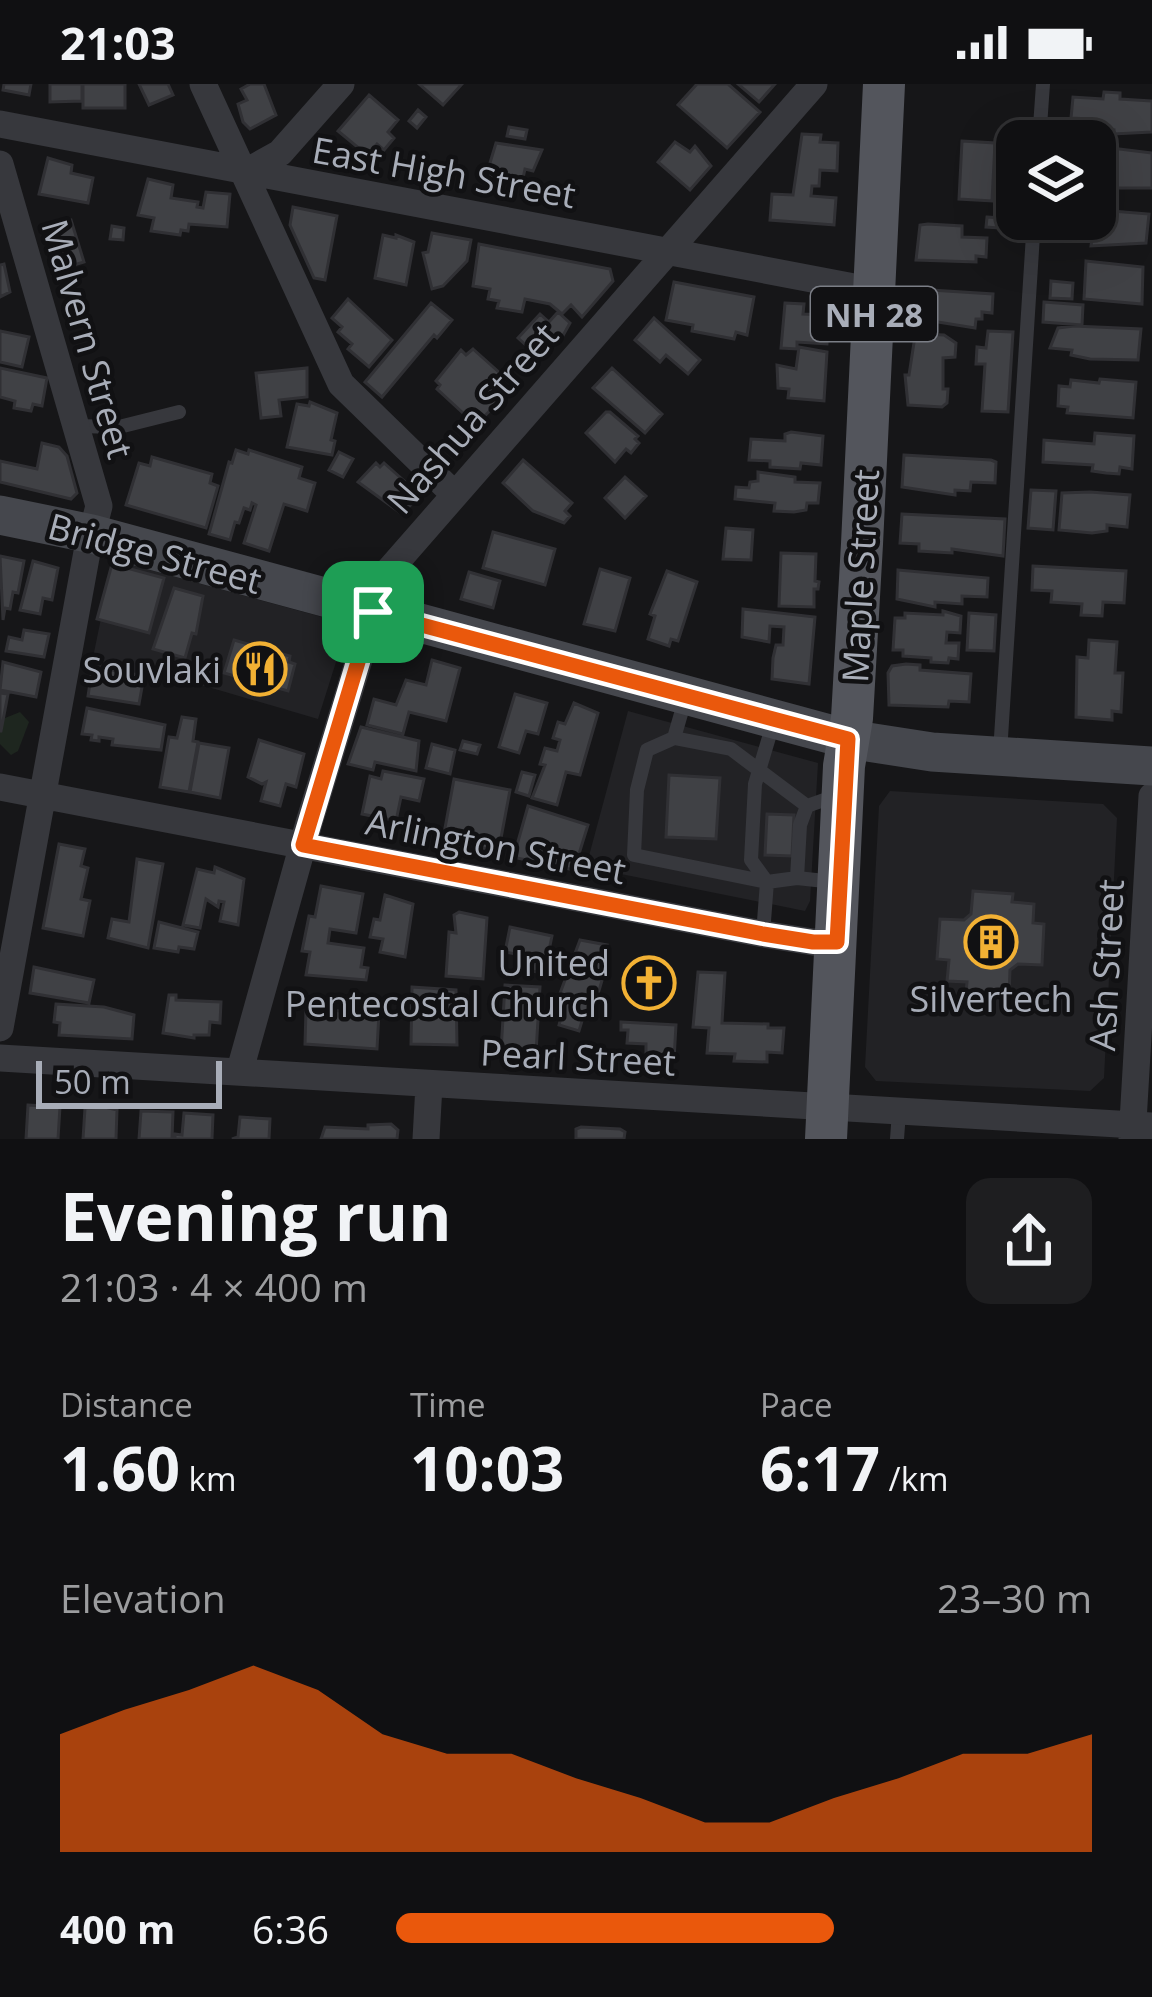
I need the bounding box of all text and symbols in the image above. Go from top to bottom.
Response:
text: 21:03 [60,12,176,73]
map controls [996,120,1116,240]
button: layers [996,120,1116,240]
street label: East High Street [309,125,579,219]
street label: Malvern Street [30,214,146,464]
road number: NH 28 [811,287,937,341]
street label: Nashua Street [375,312,569,524]
street label: Maple Street [830,468,890,684]
street label: Bridge Street [43,501,267,605]
pin [322,561,424,663]
icon: arrive [340,579,406,645]
restaurant icon: Souvlaki [232,641,288,697]
place label: Souvlaki [82,645,221,694]
street label: Arlington Street [362,797,630,895]
street label: Ash Street [1077,878,1135,1052]
building icon: Silvertech [963,914,1019,970]
place label: United Pentecostal Church [285,938,610,1028]
church icon: United Pentecostal Church [621,955,677,1011]
place label: Silvertech [909,974,1073,1023]
street label: Pearl Street [479,1027,677,1087]
scale bar [36,1055,222,1108]
text: 50 m [54,1059,131,1104]
text: Evening run [60,1170,452,1260]
button: share [966,1178,1092,1304]
text: 21:03 · 4 × 400 m [60,1260,368,1313]
text: Distance [60,1382,193,1427]
text: Time [410,1382,486,1427]
text: Pace [760,1382,833,1427]
text: 1.60 [60,1427,180,1509]
text: 10:03 [410,1427,564,1509]
text: 6:17 [760,1427,880,1509]
text: km [180,1456,237,1501]
text: /km [880,1456,949,1501]
text: Elevation [60,1571,226,1624]
text: 23–30 m [937,1571,1092,1624]
text: 400 m [60,1902,175,1955]
text: 6:36 [252,1902,329,1955]

